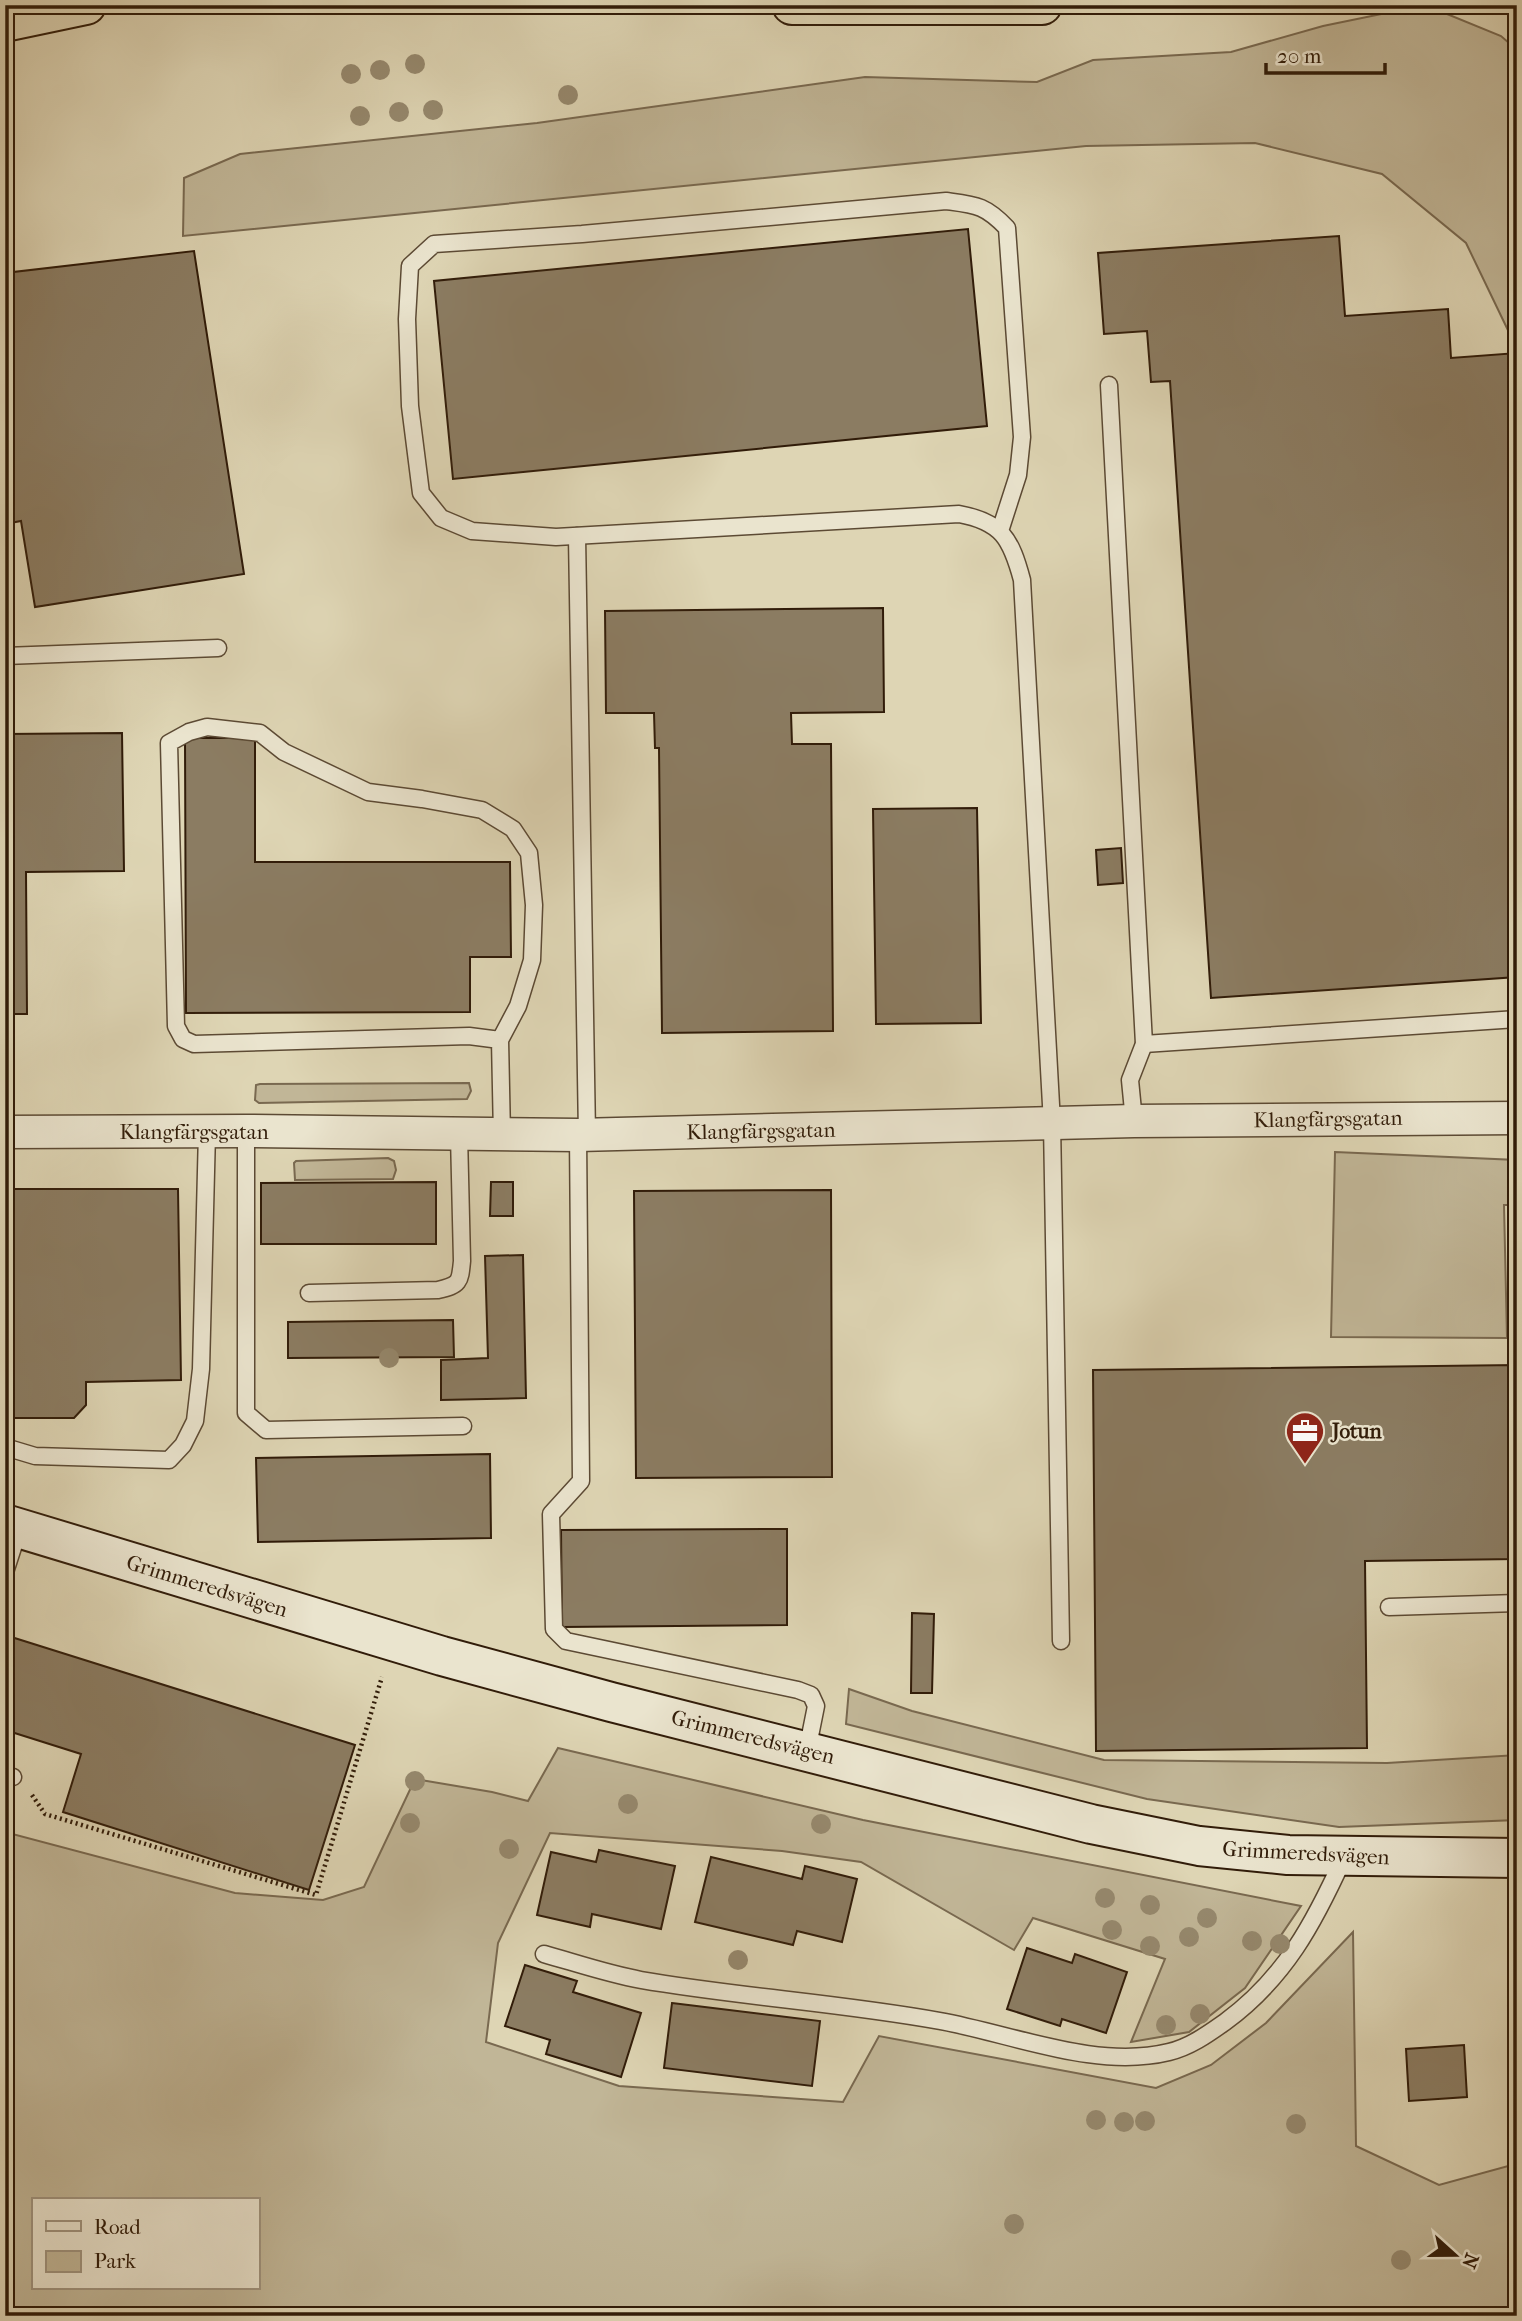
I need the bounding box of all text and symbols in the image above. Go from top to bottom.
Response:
scale bar [1266,32,1386,76]
text: 20 m [1277,44,1322,68]
street label: Klangfärgsgatan [1253,1106,1403,1132]
street label: Klangfärgsgatan [686,1118,836,1144]
street label: Klangfärgsgatan [119,1120,269,1144]
office icon: Jotun [1284,1410,1326,1465]
place label: Jotun [1330,1419,1382,1443]
street label: Grimmeredsvägen [123,1550,291,1622]
street label: Grimmeredsvägen [669,1705,837,1769]
street label: Grimmeredsvägen [1222,1837,1390,1869]
legend [32,2198,259,2290]
text: Road [94,2215,141,2239]
north arrow [1420,2220,1490,2290]
text: Park [94,2249,136,2273]
text: N [1457,2250,1483,2272]

